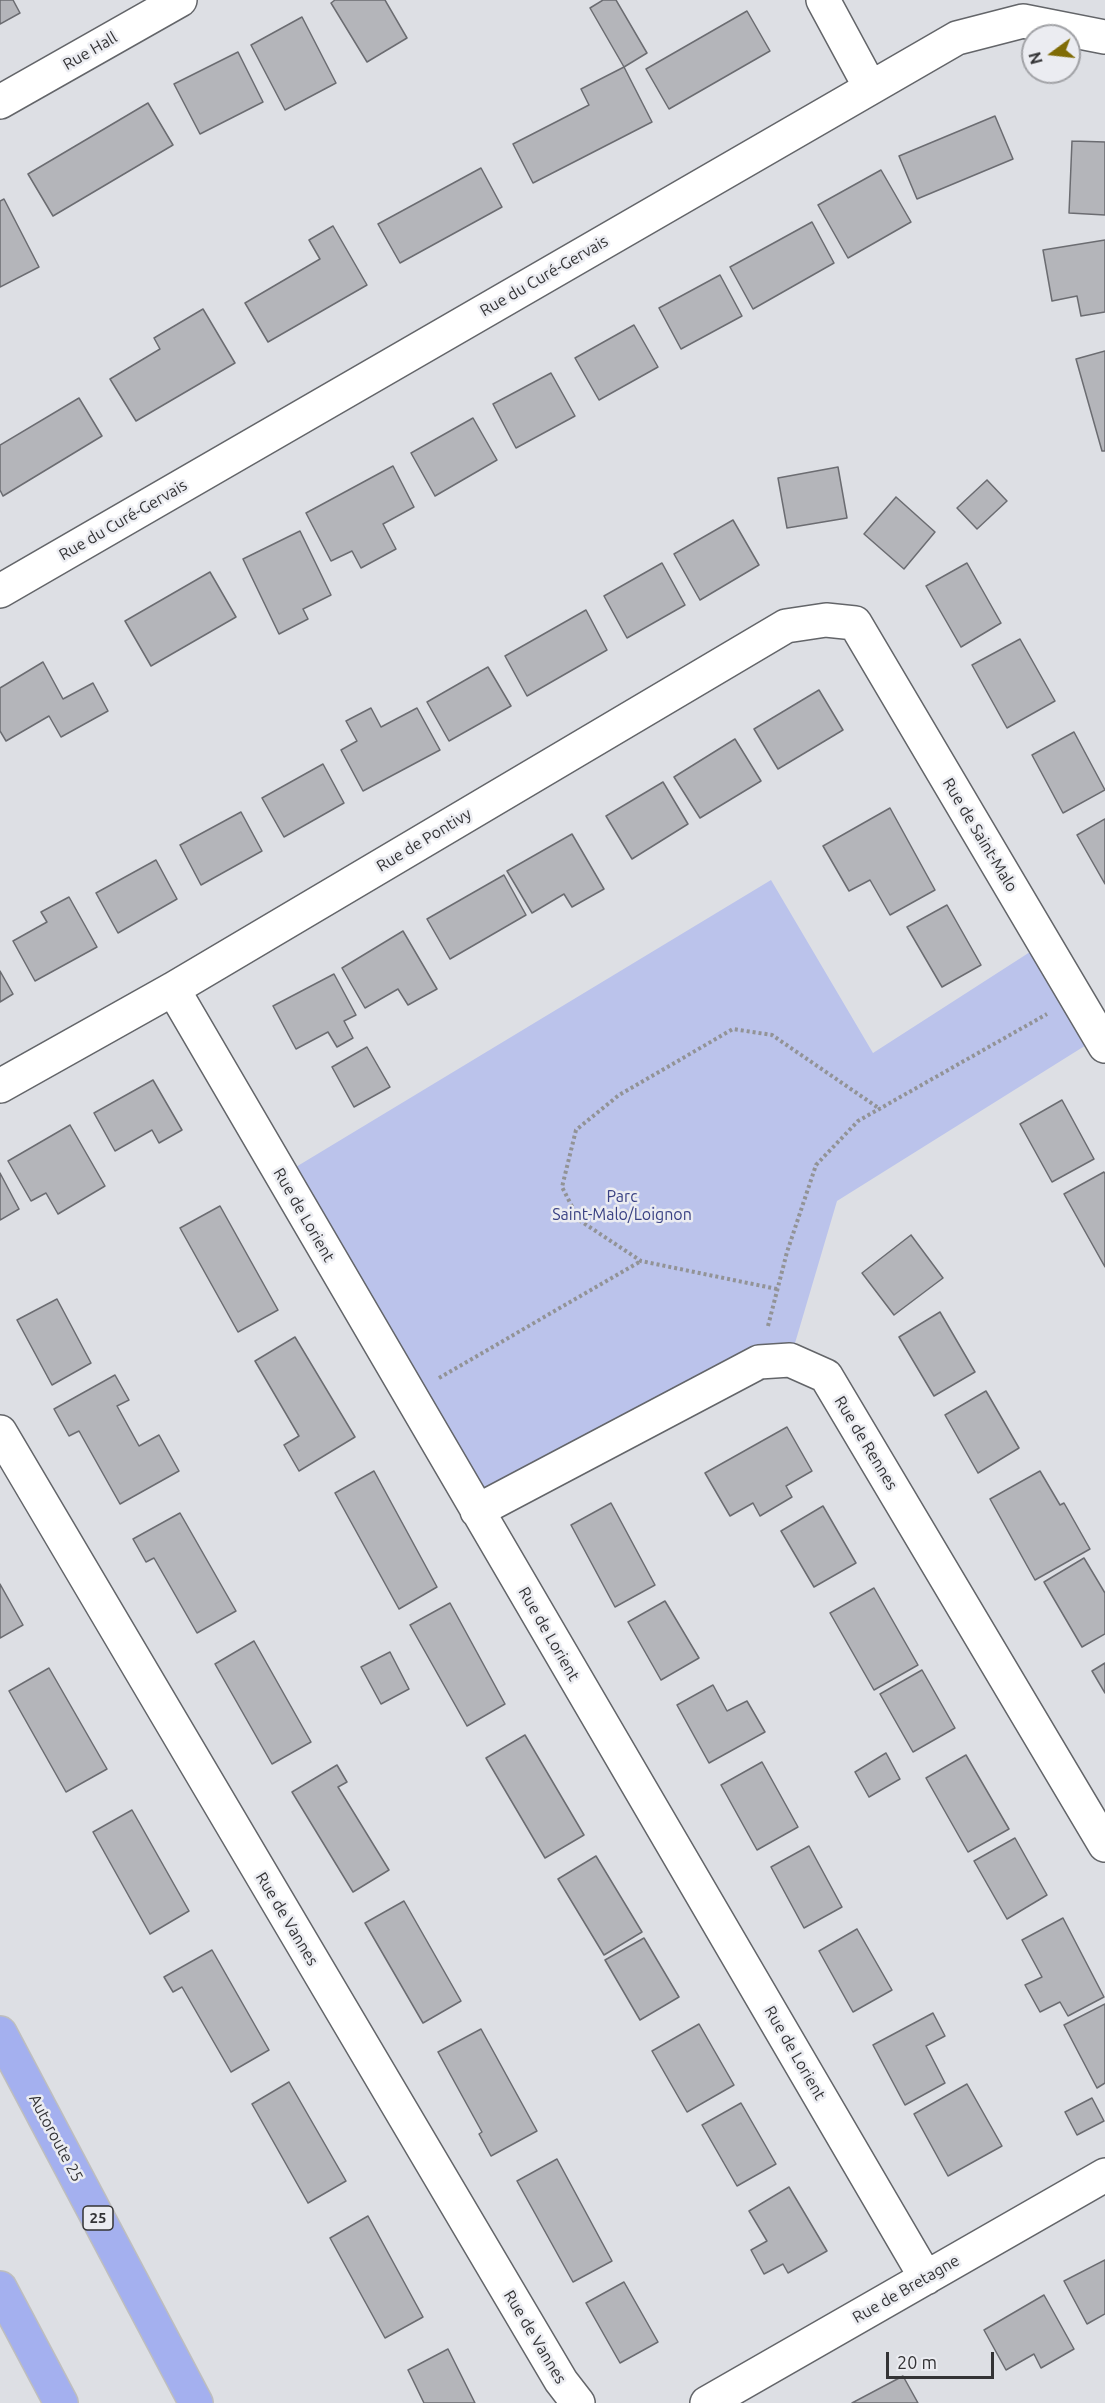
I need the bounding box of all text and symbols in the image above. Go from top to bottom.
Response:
north arrow [1021,24,1081,84]
street label: Rue Hall [59,28,121,74]
text: N [1025,50,1046,66]
street label: Rue du Curé-Gervais [476,231,612,321]
street label: Rue du Curé-Gervais [55,475,191,565]
street label: Rue de Saint-Malo [938,775,1022,895]
street label: Rue de Pontivy [373,804,475,876]
street label: Rue de Lorient [269,1165,339,1265]
park label: Parc Saint-Malo/Loignon [552,1187,692,1225]
street label: Rue de Rennes [830,1393,902,1493]
street label: Rue de Lorient [514,1584,584,1684]
street label: Rue de Vannes [252,1869,322,1969]
street label: Rue de Lorient [760,2003,830,2103]
street label: Autoroute 25 [25,2091,87,2185]
road number: 25 [83,2206,113,2230]
street label: Rue de Bretagne [849,2251,963,2327]
street label: Rue de Vannes [500,2287,570,2387]
scale bar [889,2340,997,2378]
text: 20 m [897,2352,937,2372]

